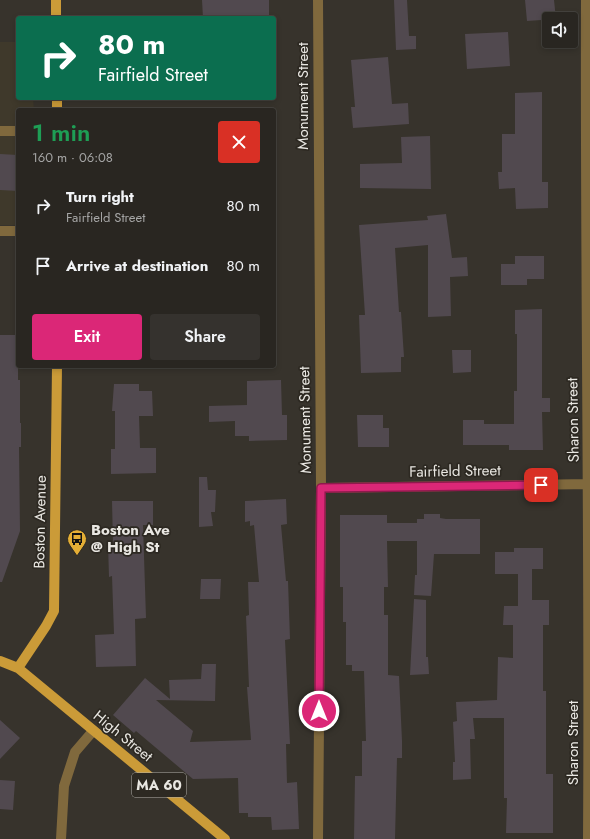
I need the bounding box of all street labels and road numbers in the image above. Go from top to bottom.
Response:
street label: Monument Street [292,42,314,150]
street label: Monument Street [293,366,317,474]
street label: Sharon Street [561,377,585,462]
street label: Fairfield Street [409,459,501,483]
street label: Boston Avenue [28,475,52,569]
street label: Sharon Street [562,700,584,785]
street label: High Street [88,705,158,767]
road number: MA 60 [132,773,186,797]

